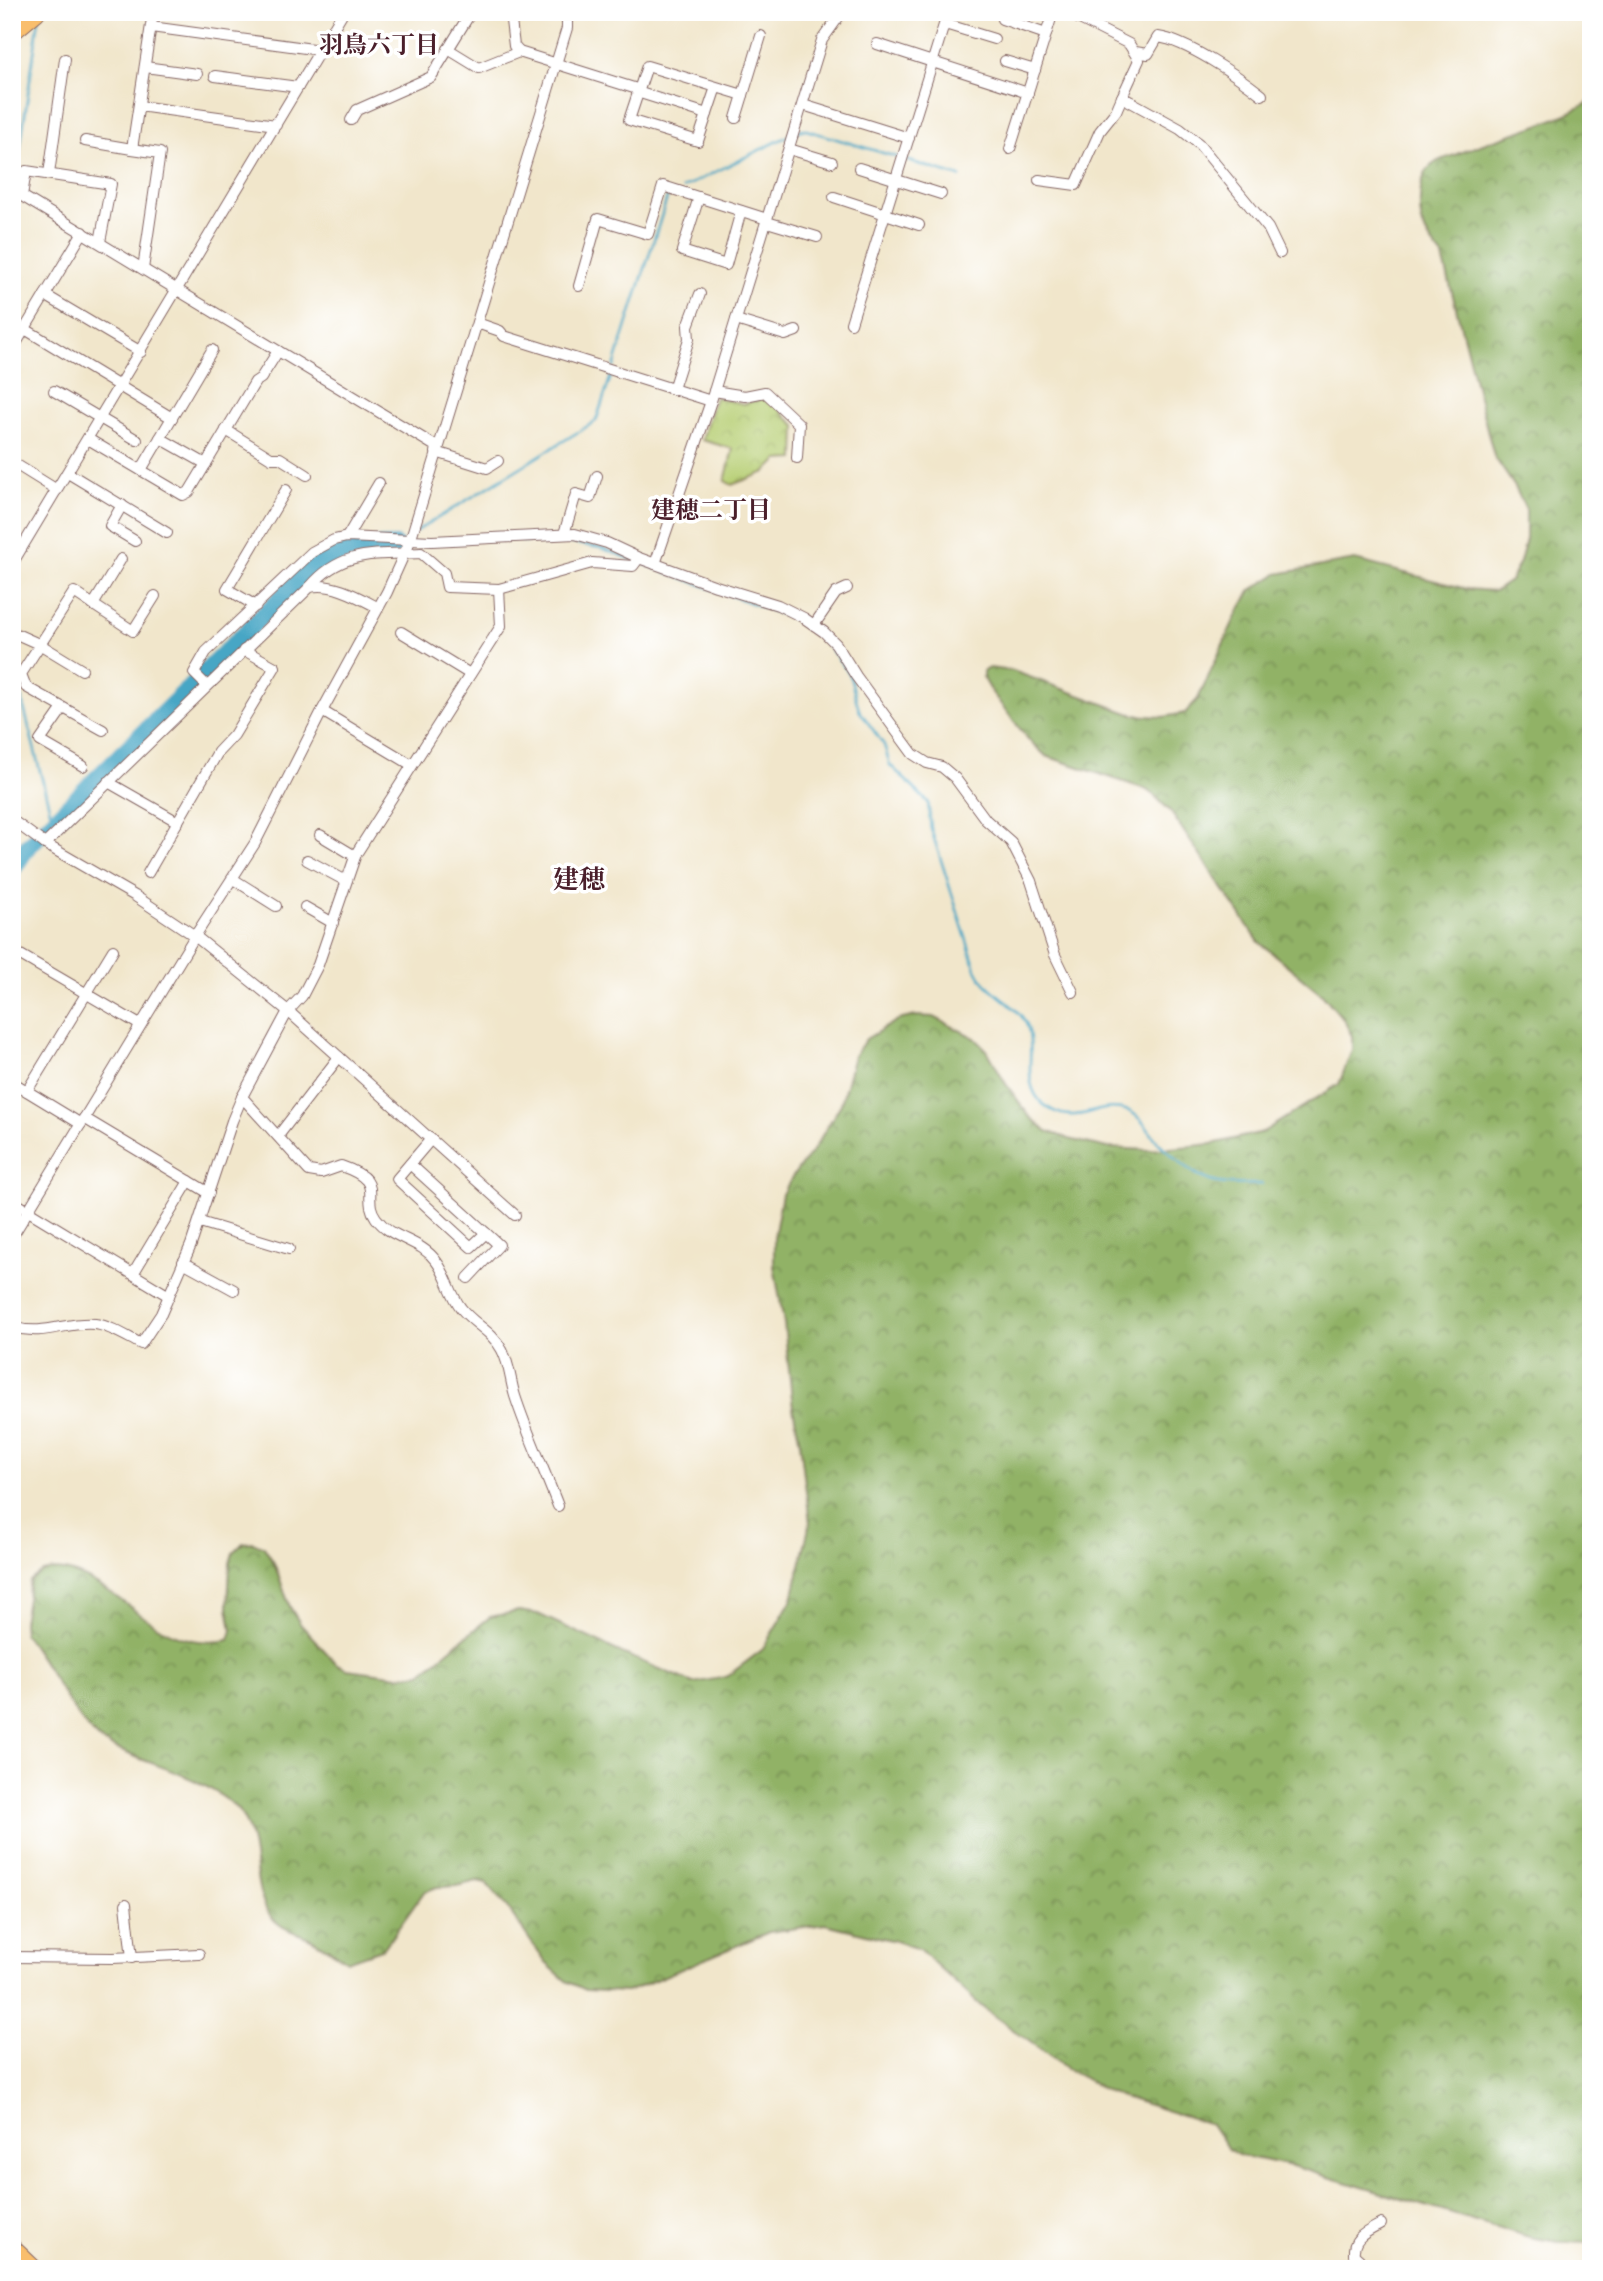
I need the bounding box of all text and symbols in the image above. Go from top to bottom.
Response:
district label: 羽鳥六丁目 [319,29,439,60]
district label: 建穂二丁目 [651,494,771,525]
district label: 建穂 [553,862,605,896]

